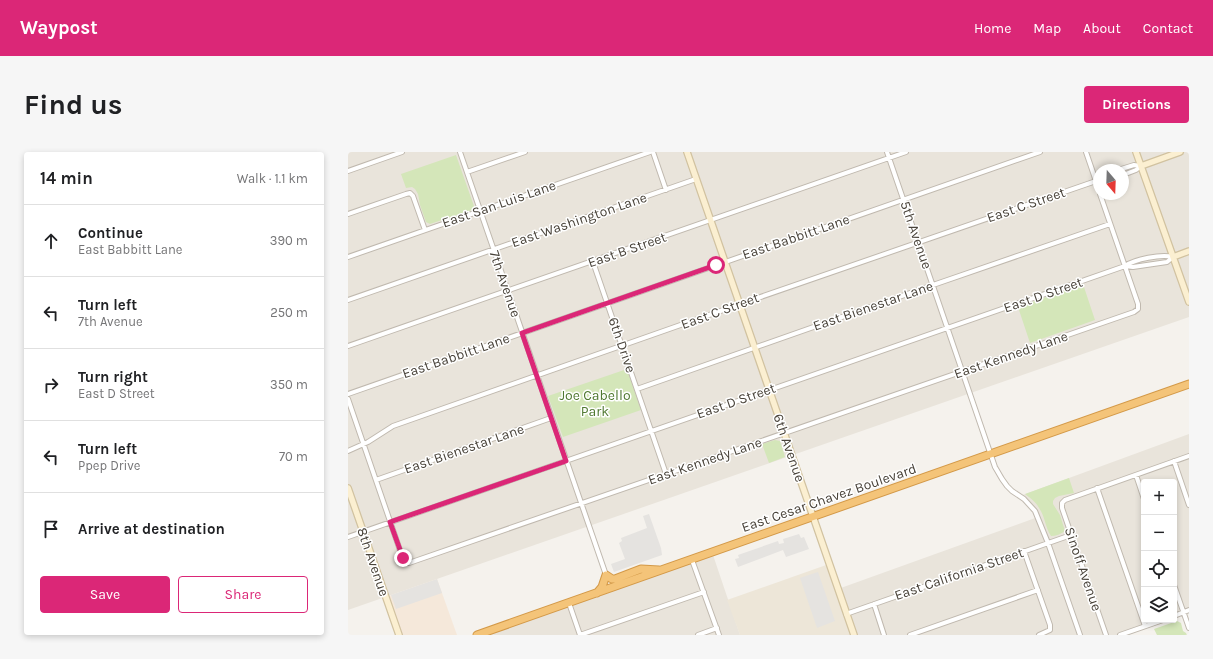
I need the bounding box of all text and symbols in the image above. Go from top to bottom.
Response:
text: Waypost [20,17,98,39]
text: Home [974,20,1011,37]
text: Map [1033,20,1061,37]
text: About [1083,20,1121,37]
text: Contact [1143,20,1193,37]
button: Directions [1084,86,1189,123]
text: Find us [24,88,123,121]
north arrow [1093,164,1129,200]
text: 14 min [40,168,93,188]
text: Walk · 1.1 km [237,171,308,186]
street label: East San Luis Lane [440,177,558,231]
street label: East C Street [985,184,1067,226]
street label: East Washington Lane [509,189,649,251]
street label: 5th Avenue [896,199,936,271]
street label: East Babbitt Lane [740,211,852,263]
text: Continue [78,224,143,242]
street label: East B Street [585,229,669,271]
icon: ahead [40,230,62,252]
text: 390 m [270,233,308,248]
text: East Babbitt Lane [78,242,182,257]
street label: 7th Avenue [486,248,524,320]
route start [707,256,725,274]
street label: East D Street [1001,274,1085,316]
street label: East Bienestar Lane [811,277,935,335]
street label: East C Street [679,289,761,333]
text: Turn left [78,296,137,314]
icon: left [40,302,62,324]
text: 250 m [270,305,308,320]
text: 7th Avenue [78,314,143,329]
street label: 6th Drive [605,315,639,375]
street label: East Kennedy Lane [952,328,1070,382]
street label: East Babbitt Lane [400,330,512,382]
text: Turn right [78,368,148,386]
icon: right [40,374,62,396]
text: 350 m [270,377,308,392]
street label: East D Street [694,380,778,422]
text: East D Street [78,386,155,401]
park label: Joe Cabello Park [559,387,631,420]
street label: 6th Avenue [769,412,809,484]
street label: East Bienestar Lane [402,420,526,478]
street label: East Kennedy Lane [646,434,764,488]
text: Turn left [78,440,137,458]
icon: left [40,446,62,468]
text: 70 m [279,449,308,464]
text: Ppep Drive [78,458,141,473]
street label: East Cesar Chavez Boulevard [739,460,919,536]
map controls [1141,479,1177,623]
button: + [1141,479,1177,515]
button: − [1141,515,1177,551]
icon: arrive [40,518,62,540]
text: Arrive at destination [78,520,225,538]
street label: 8th Avenue [353,525,393,599]
street label: Sinoff Avenue [1061,525,1105,613]
street label: East California Street [892,544,1026,604]
route end [394,549,412,567]
button: locate [1141,551,1177,587]
button: Save [40,576,170,613]
button: Share [178,576,308,613]
button: layers [1141,587,1177,623]

